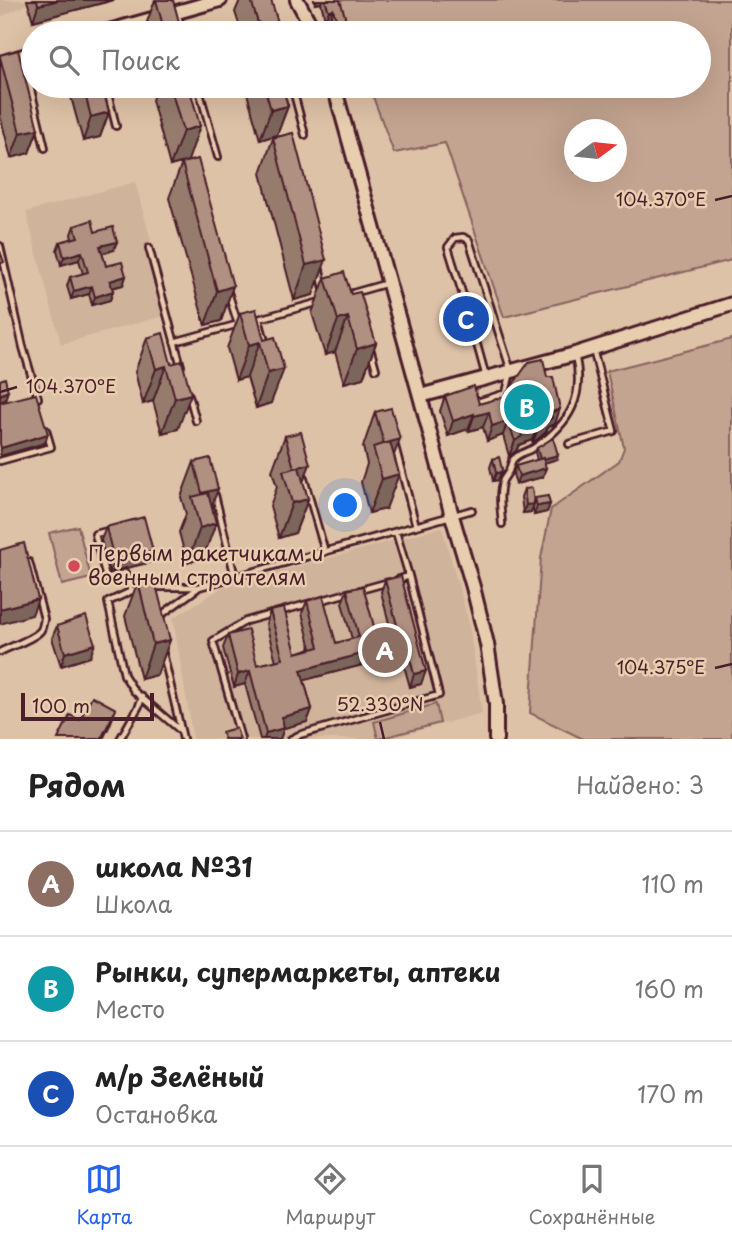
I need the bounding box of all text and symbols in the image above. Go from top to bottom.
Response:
search box [21,21,711,98]
text: Поиск [101,40,180,79]
icon: search [45,41,83,79]
north arrow [564,119,627,182]
text: 104.370°E [616,185,706,212]
pin: C [443,293,489,345]
text: 104.370°E [26,372,116,399]
pin: B [504,381,550,433]
your location [328,488,362,522]
place label: Первым ракетчикам и военным строителям [88,536,324,592]
marker: Первым ракетчикам и военным строителям [66,558,82,574]
pin: A [362,624,408,676]
text: 104.375°E [617,653,705,680]
scale bar [21,690,154,722]
text: 52.330°N [337,690,423,717]
text: 100 m [32,691,90,719]
text: Рядом [28,762,126,807]
text: Найдено: 3 [576,767,704,802]
text: школа №31 [95,847,253,886]
text: A [42,866,60,901]
text: 110 m [642,866,704,901]
text: Школа [95,886,172,921]
text: Рынки, супермаркеты, аптеки [95,952,501,991]
text: B [43,971,59,1006]
text: 160 m [635,971,704,1006]
text: Место [95,991,165,1026]
text: м/р Зелёный [95,1057,265,1096]
text: C [42,1076,60,1111]
text: 170 m [637,1076,704,1111]
text: Остановка [95,1096,217,1131]
tab: Карта [77,1160,132,1230]
tab: Маршрут [285,1160,375,1230]
tab: Сохранённые [528,1160,655,1230]

